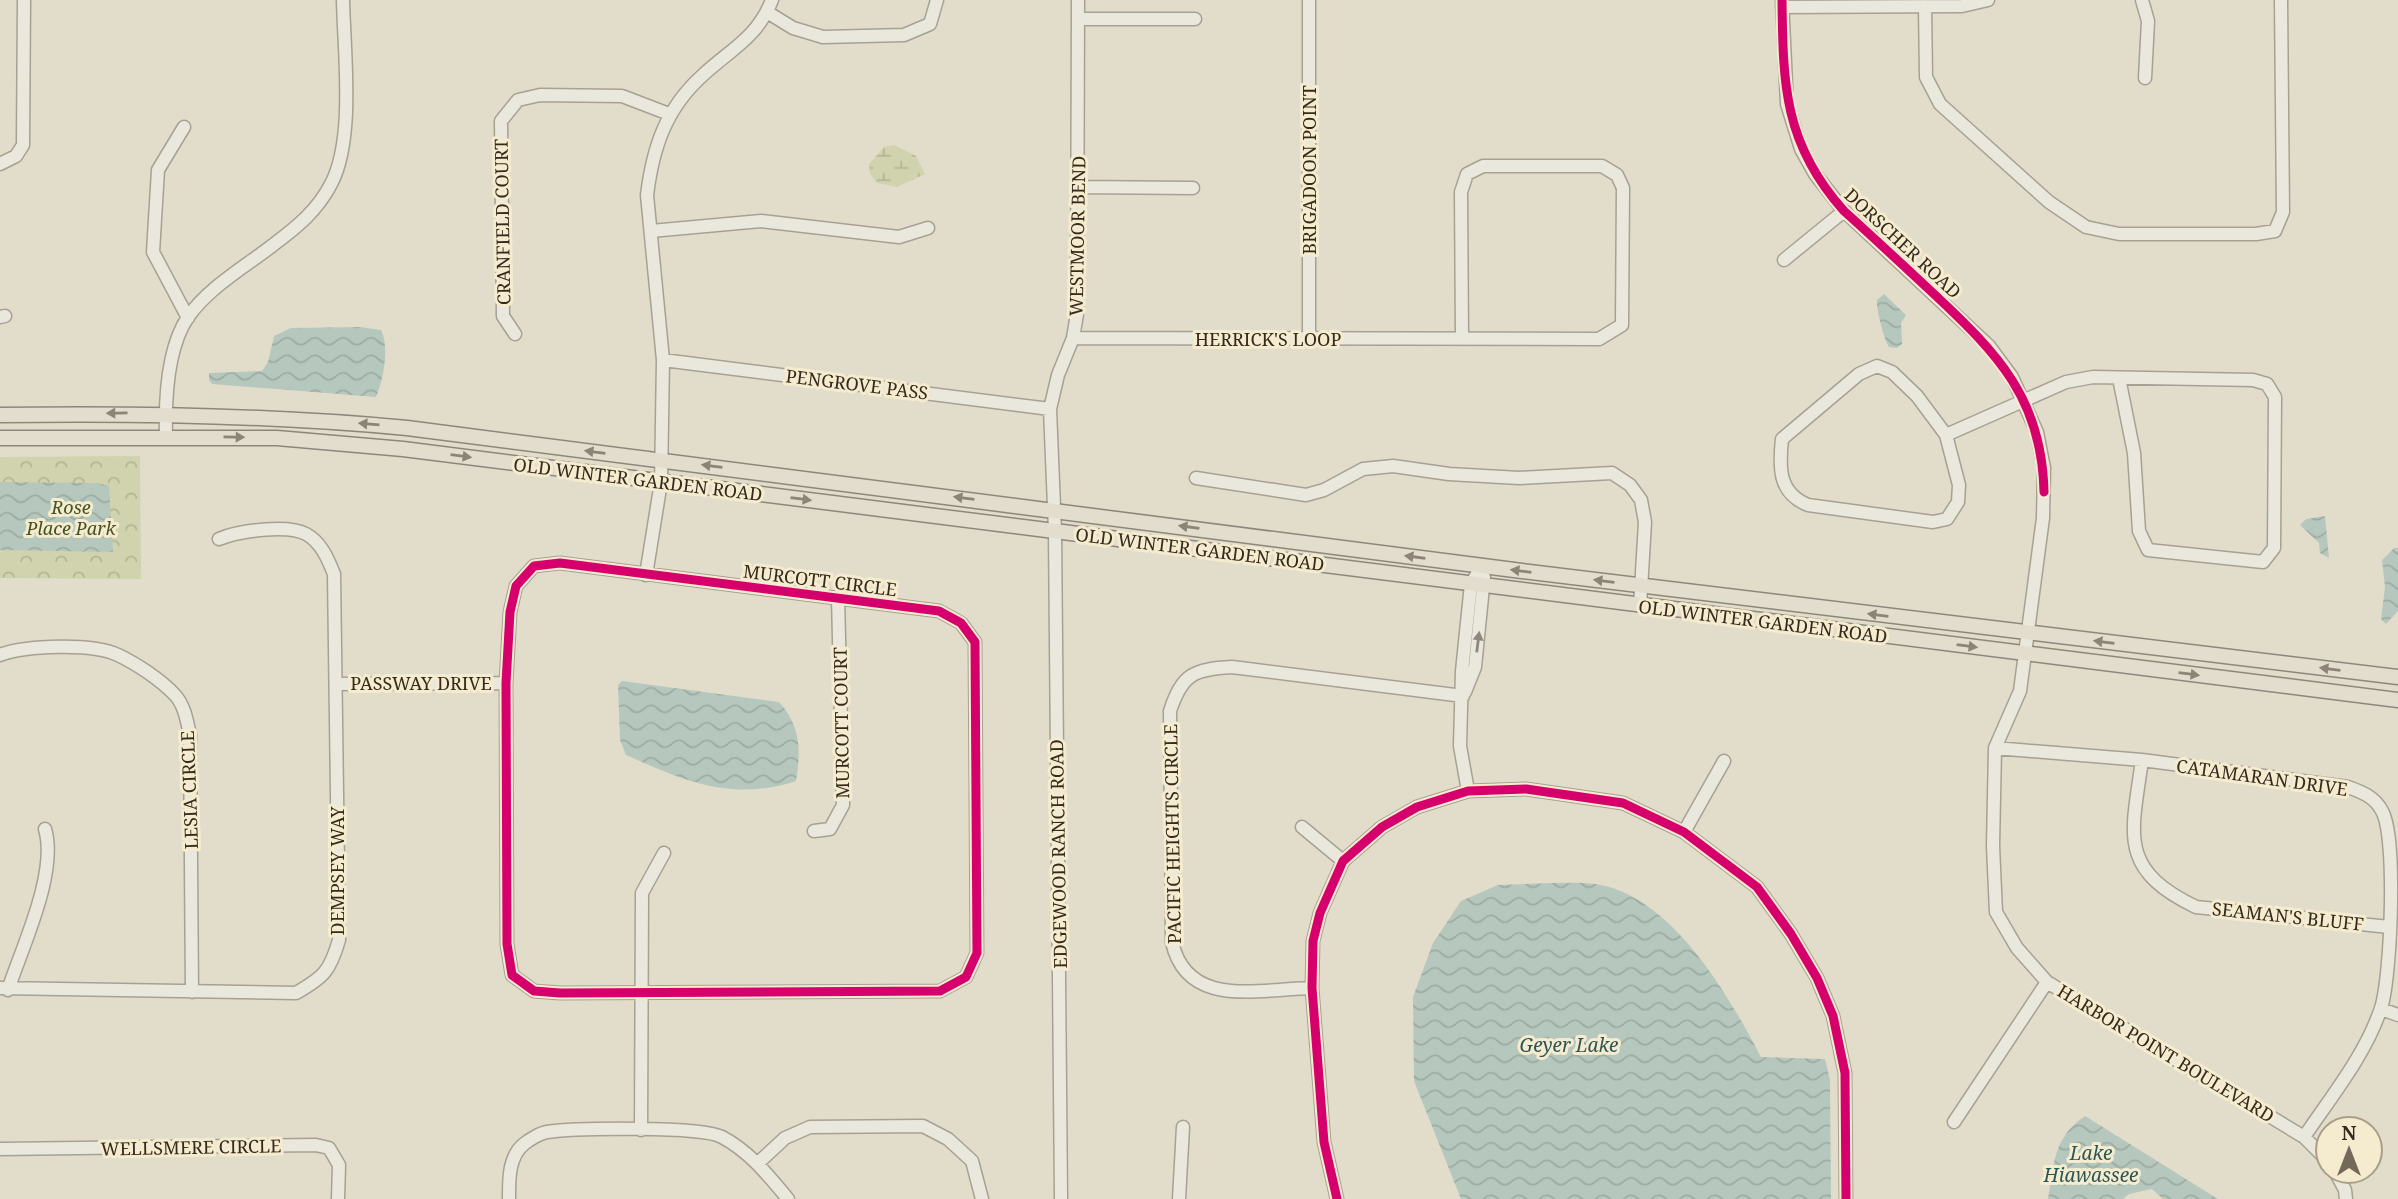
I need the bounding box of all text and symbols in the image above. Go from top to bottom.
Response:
street label: BRIGADOON POINT [1297,85,1321,255]
street label: CRANFIELD COURT [489,139,515,305]
street label: WESTMOOR BEND [1064,156,1090,316]
street label: DORSCHER ROAD [1839,183,1967,303]
street label: HERRICK'S LOOP [1195,327,1341,351]
street label: PENGROVE PASS [784,363,930,405]
one-way arrow [106,408,128,419]
one-way arrow [358,418,380,429]
one-way arrow [224,431,246,443]
one-way arrow [583,446,605,457]
one-way arrow [450,451,472,462]
street label: OLD WINTER GARDEN ROAD [512,452,764,506]
one-way arrow [701,461,723,472]
one-way arrow [952,492,974,503]
one-way arrow [791,494,813,505]
park label: Rose Place Park [25,495,117,540]
one-way arrow [1178,521,1200,532]
street label: OLD WINTER GARDEN ROAD [1074,522,1326,576]
one-way arrow [1404,551,1426,562]
street label: MURCOTT CIRCLE [742,559,898,601]
one-way arrow [1510,565,1532,576]
one-way arrow [1593,575,1615,586]
street label: OLD WINTER GARDEN ROAD [1637,594,1889,648]
one-way arrow [1867,609,1889,620]
one-way arrow [1473,631,1484,653]
one-way arrow [2093,637,2115,648]
one-way arrow [1956,641,1978,652]
street label: MURCOTT COURT [828,647,854,799]
one-way arrow [2319,663,2341,674]
one-way arrow [2178,668,2200,679]
street label: PASSWAY DRIVE [350,671,492,695]
street label: PACIFIC HEIGHTS CIRCLE [1158,724,1186,944]
street label: LESIA CIRCLE [175,730,203,850]
street label: EDGEWOOD RANCH ROAD [1044,739,1072,969]
street label: CATAMARAN DRIVE [2175,753,2349,801]
street label: DEMPSEY WAY [325,806,349,935]
street label: SEAMAN'S BLUFF [2211,896,2365,936]
street label: HARBOR POINT BOULEVARD [2053,979,2279,1127]
water label: Geyer Lake [1520,1032,1618,1058]
north arrow [2314,1115,2384,1185]
text: N [2342,1120,2357,1146]
street label: WELLSMERE CIRCLE [100,1133,282,1161]
water label: Lake Hiawassee [2043,1140,2138,1188]

